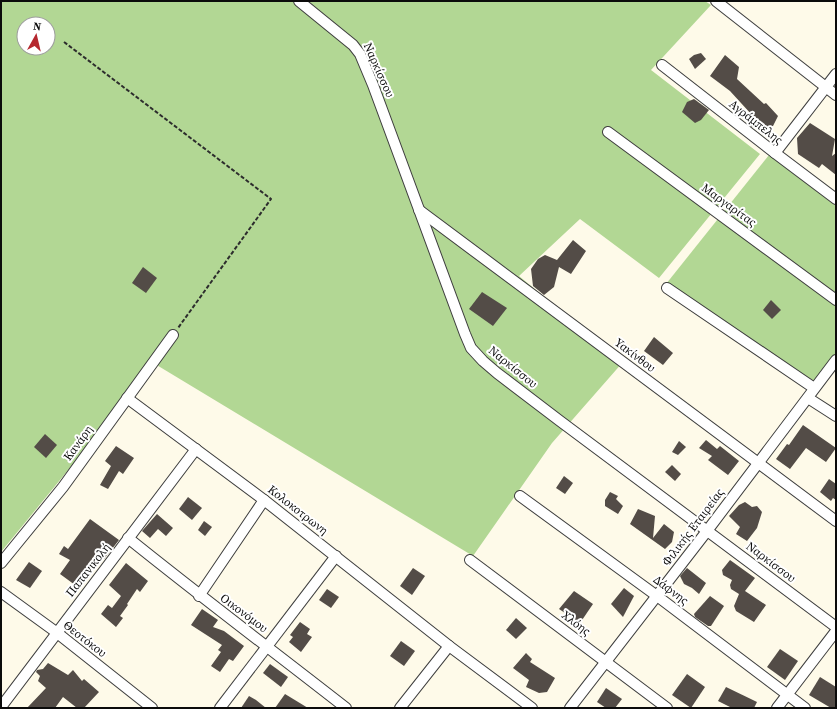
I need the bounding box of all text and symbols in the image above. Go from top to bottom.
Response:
north arrow [16,16,56,56]
text: N [32,19,42,35]
street label: Ναρκίσσου [360,40,398,100]
street label: Αγράμπελης [726,96,787,148]
street label: Μαργαρίτας [698,180,760,231]
street label: Υακίνθου [611,334,659,376]
street label: Ναρκίσσου [485,342,541,392]
street label: Κανάρη [60,422,96,464]
street label: Κολοκοτρωνη [265,481,331,539]
street label: Φιλικής Εταιρείας [658,484,728,569]
street label: Ναρκίσσου [743,538,799,586]
street label: Παπανικολή [62,540,114,600]
street label: Δάφνης [650,572,692,609]
street label: Οικονόμου [217,590,271,636]
street label: Χλόης [558,607,594,639]
street label: Θεοτόκου [60,617,110,661]

